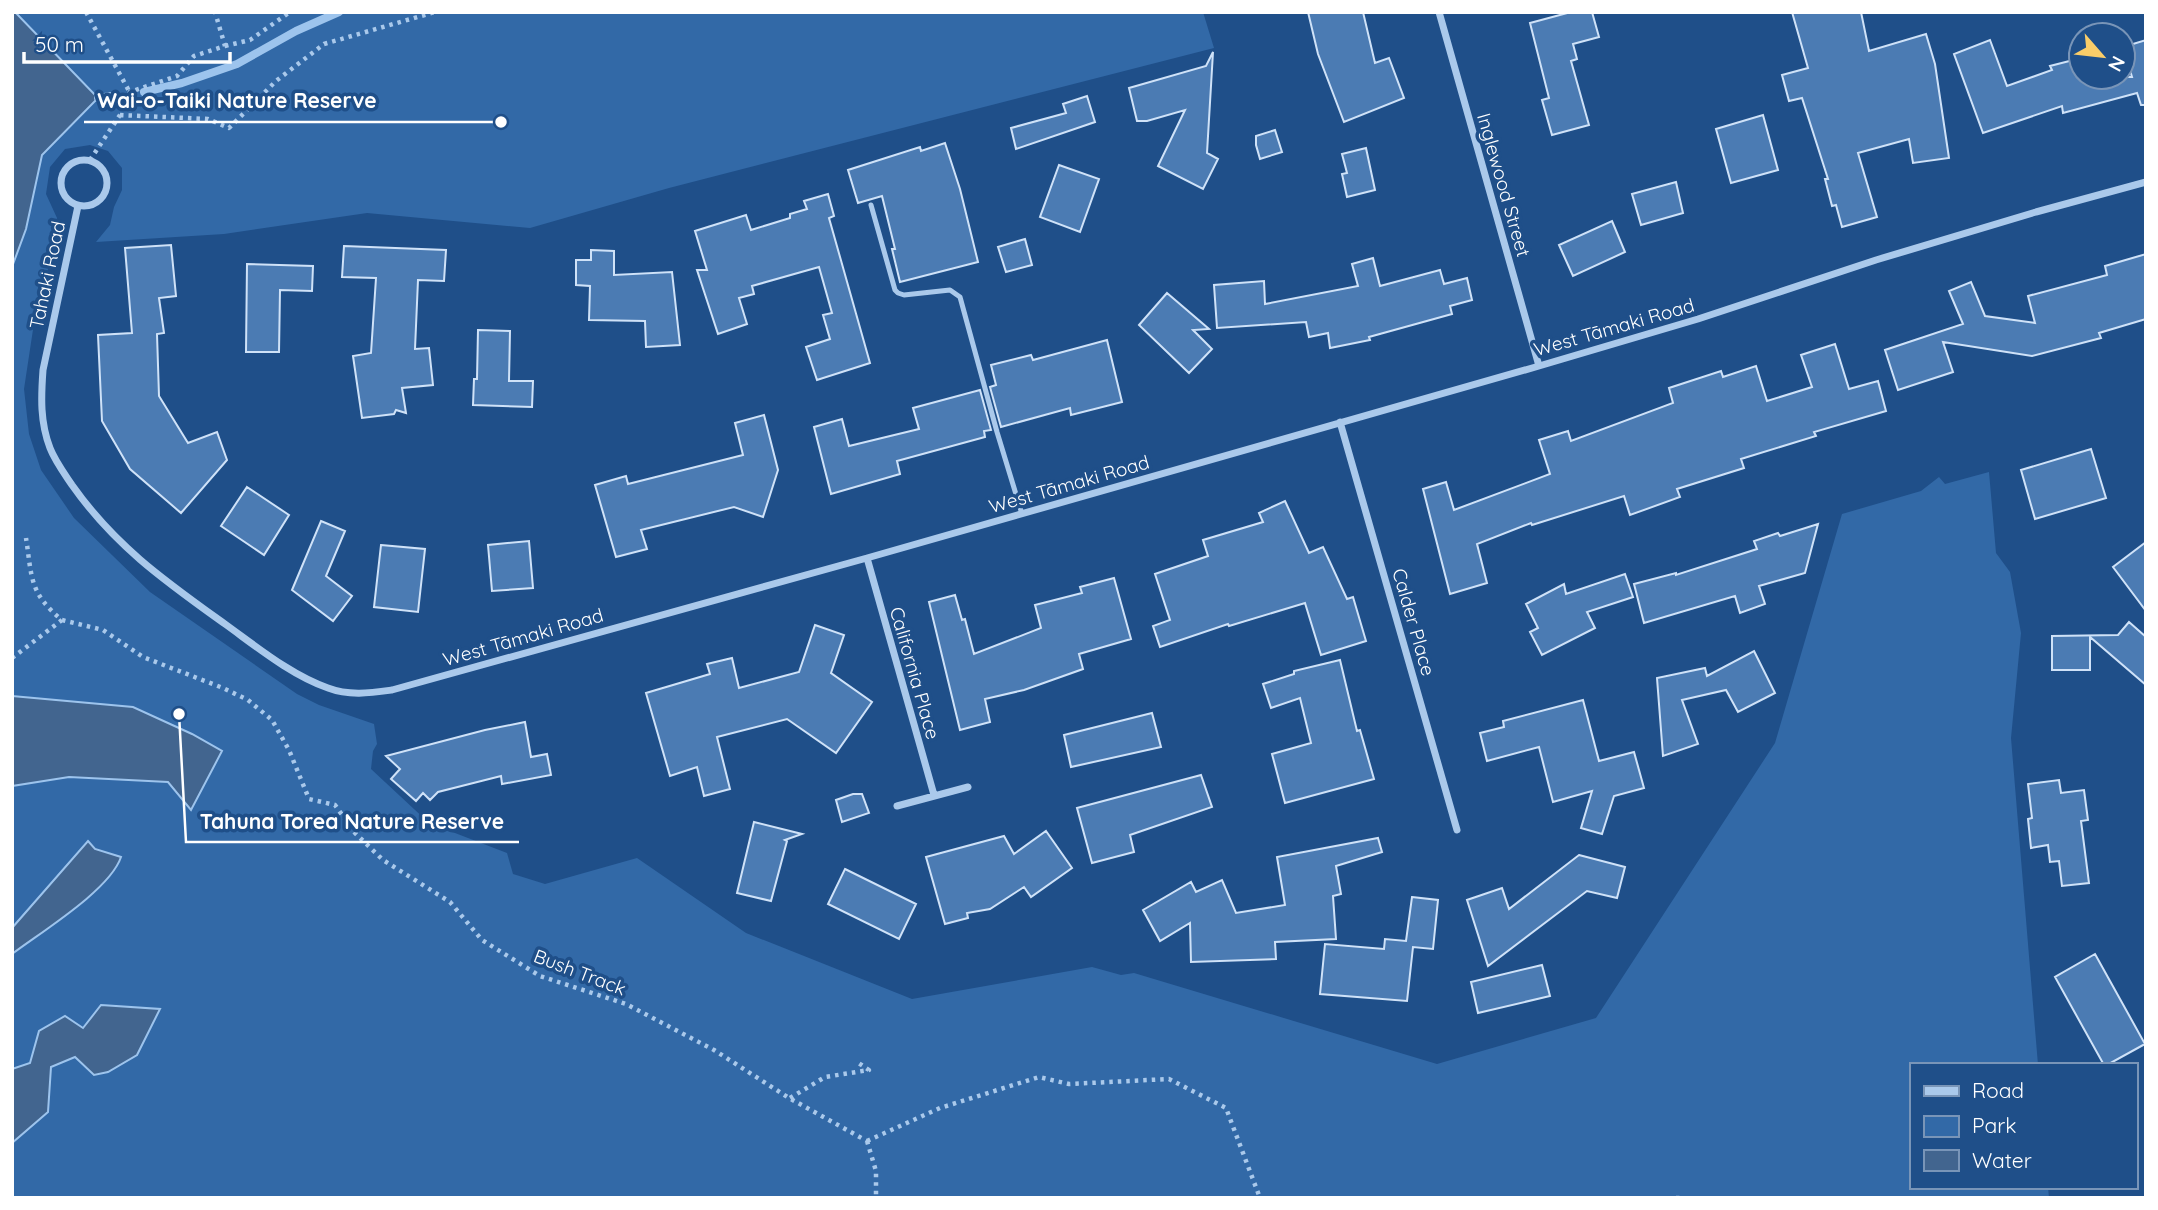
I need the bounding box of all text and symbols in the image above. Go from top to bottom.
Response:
scale bar [24,21,231,65]
north arrow [2067,21,2137,91]
text: 50 m [35,31,84,57]
text: N [2103,52,2131,76]
callout: Wai-o-Taiki Nature Reserve [84,80,391,122]
text: Wai-o-Taiki Nature Reserve [97,87,377,113]
street label: Inglewood Street [1472,110,1536,260]
street label: Tahaki Road [24,219,70,331]
street label: West Tāmaki Road [1531,293,1697,361]
street label: West Tāmaki Road [986,450,1152,518]
street label: Calder Place [1387,566,1441,678]
street label: West Tāmaki Road [440,603,606,671]
street label: California Place [885,604,945,742]
callout: Tahuna Torea Nature Reserve [186,800,519,842]
text: Tahuna Torea Nature Reserve [200,808,504,834]
street label: Bush Track [530,943,630,1001]
legend [1910,1063,2137,1189]
text: Road [1972,1077,2024,1103]
text: Park [1972,1112,2016,1138]
text: Water [1972,1147,2032,1173]

